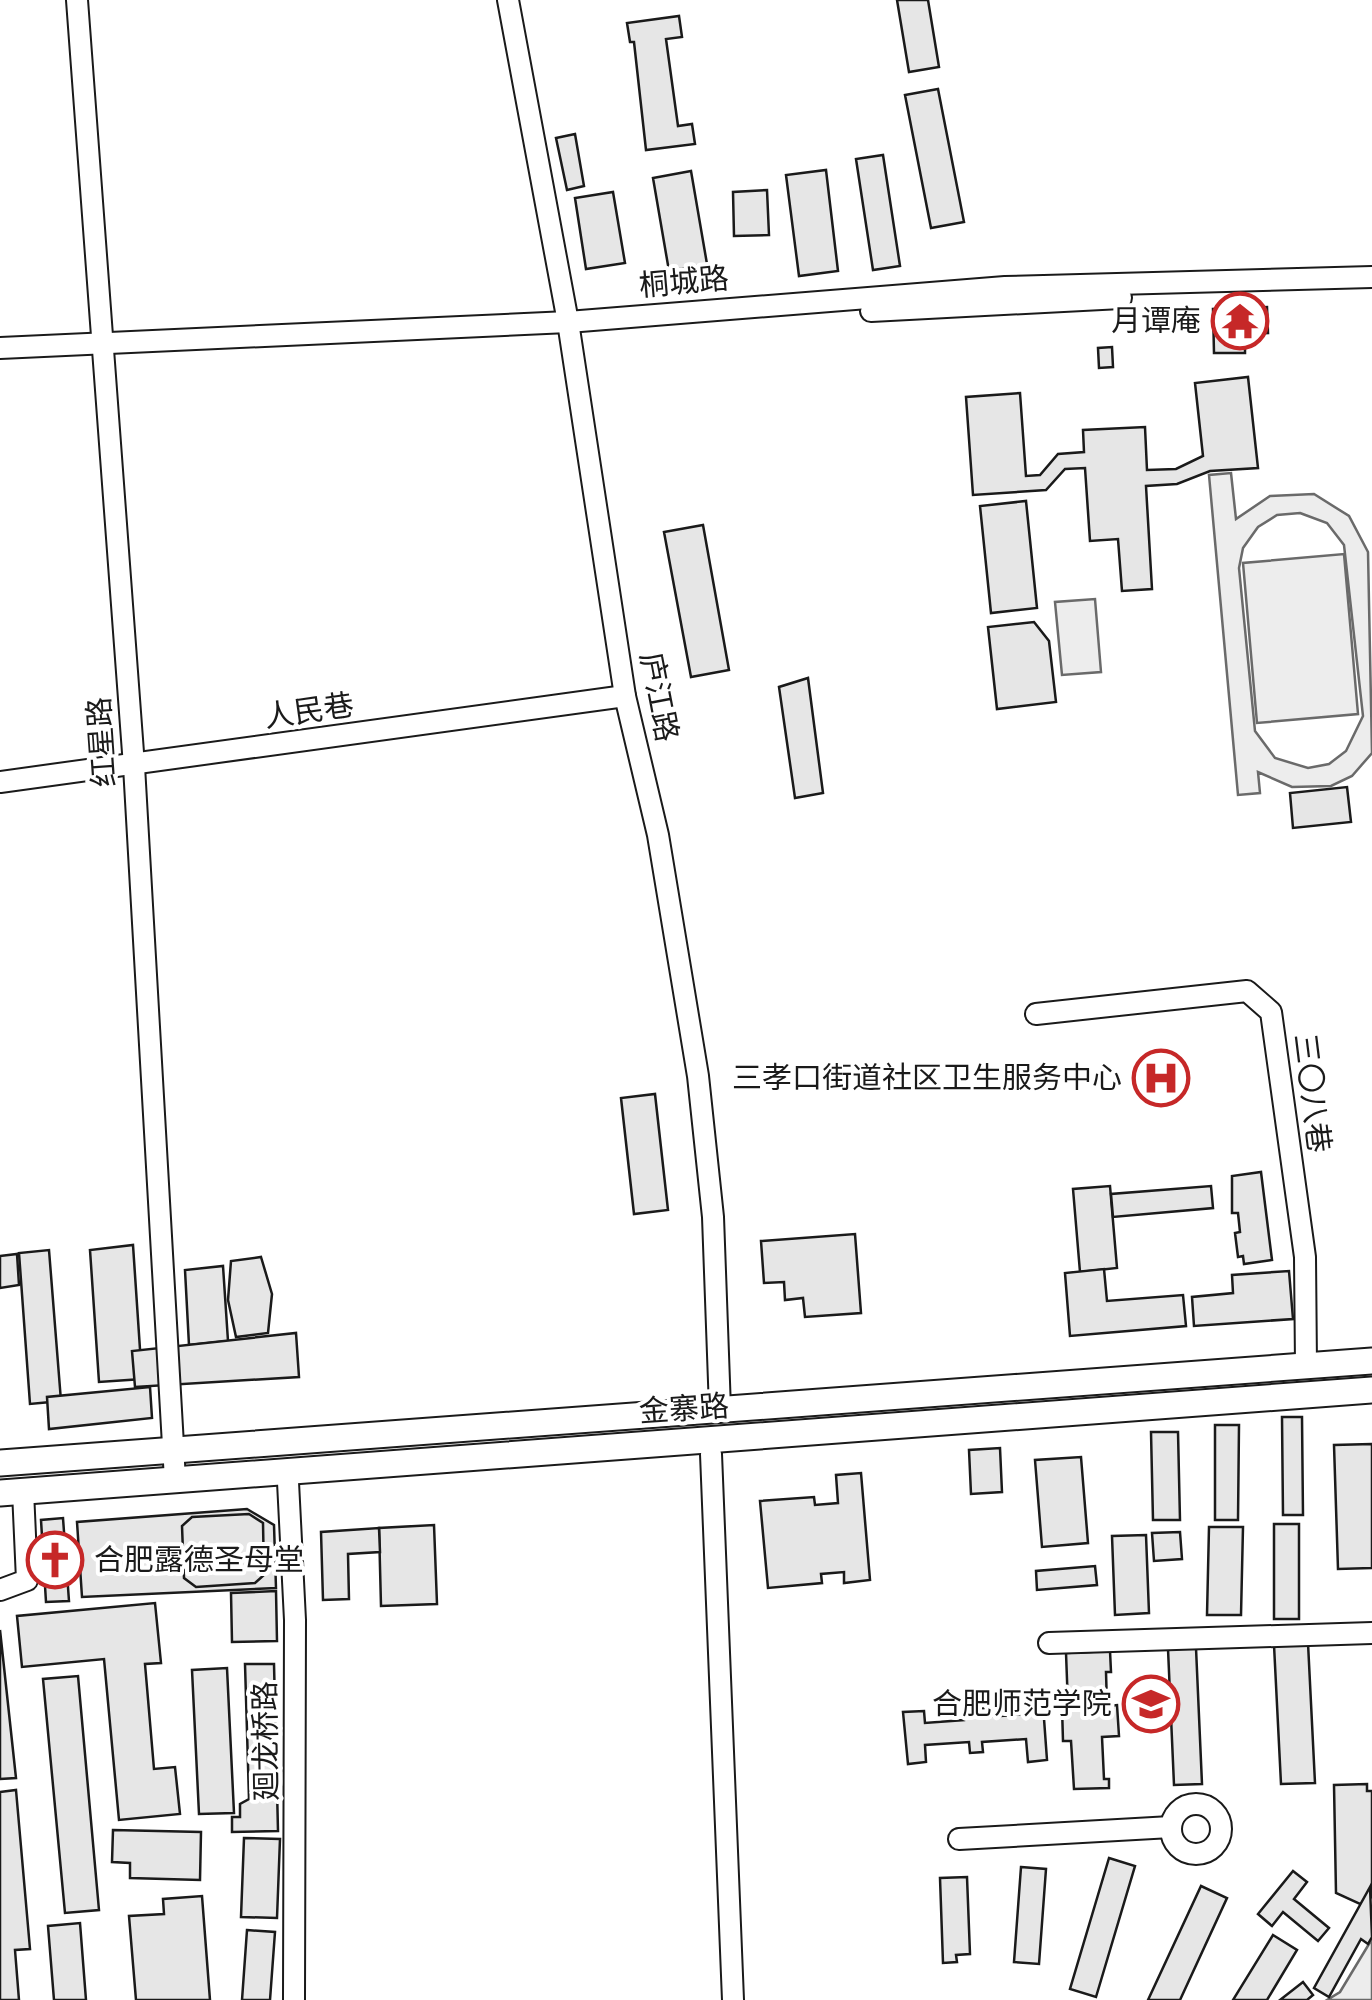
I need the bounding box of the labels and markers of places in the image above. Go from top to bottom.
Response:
temple icon: 月谭庵 [1210,291,1270,351]
place label: 月谭庵 [1111,299,1201,340]
hospital icon: 三孝口街道社区卫生服务中心 [1131,1048,1191,1108]
place label: 三孝口街道社区卫生服务中心 [732,1056,1122,1097]
church icon: 合肥露德圣母堂 [25,1530,85,1590]
place label: 合肥露德圣母堂 [94,1538,304,1579]
school or university icon: 合肥师范学院 [1121,1674,1181,1734]
place label: 合肥师范学院 [932,1682,1112,1723]

